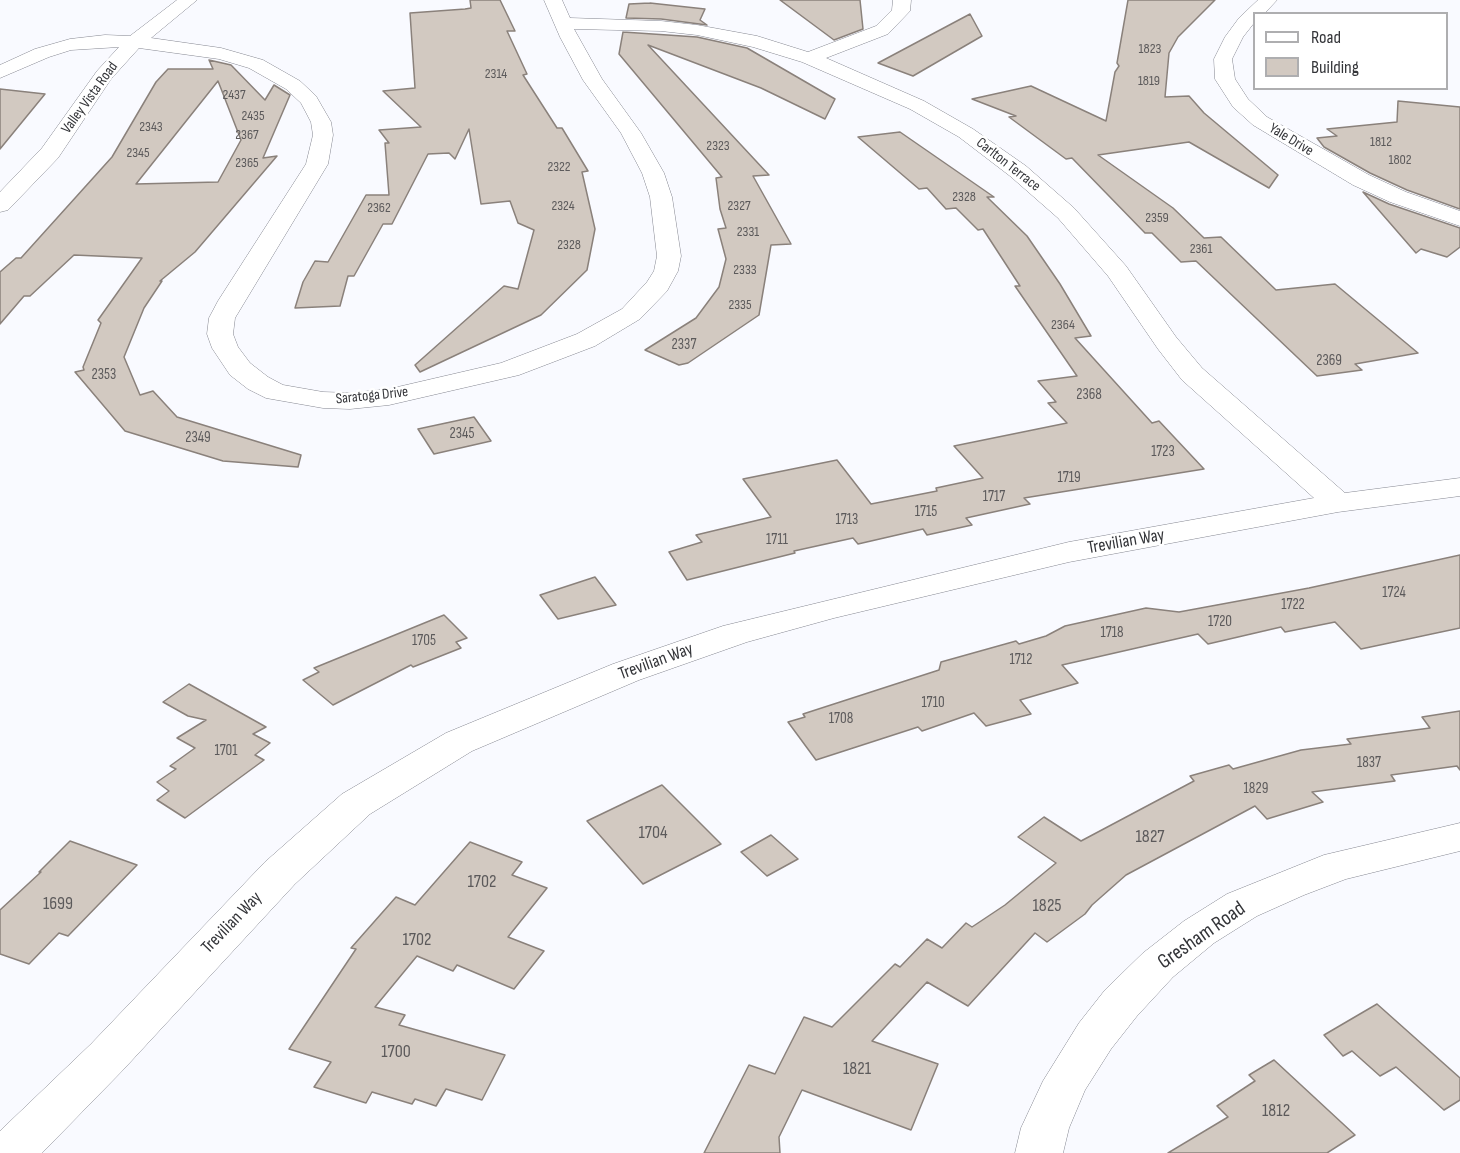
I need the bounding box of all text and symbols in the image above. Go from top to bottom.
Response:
legend [1253,12,1448,90]
text: Road [1311,27,1341,48]
house number: 1823 [1139,41,1161,57]
text: Building [1311,57,1359,78]
street label: Valley Vista Road [58,59,122,137]
house number: 2314 [485,66,507,82]
house number: 1819 [1138,73,1160,89]
house number: 2437 [222,87,246,103]
house number: 2435 [241,108,265,124]
house number: 2343 [139,119,163,135]
street label: Yale Drive [1265,120,1317,160]
house number: 2367 [235,127,259,143]
street label: Carlton Terrace [972,134,1044,196]
house number: 1812 [1370,134,1392,150]
house number: 2323 [706,138,730,154]
house number: 2345 [126,145,150,161]
house number: 1802 [1388,152,1412,168]
house number: 2365 [235,155,259,171]
house number: 2322 [547,159,571,175]
house number: 2328 [952,189,976,205]
house number: 2324 [551,198,575,214]
house number: 2327 [727,198,751,214]
house number: 2362 [367,200,391,216]
house number: 2359 [1145,210,1169,226]
house number: 2331 [737,224,759,240]
house number: 2328 [557,237,581,253]
house number: 2361 [1190,241,1212,257]
house number: 2333 [733,262,757,278]
house number: 2335 [728,297,752,313]
house number: 2364 [1051,317,1075,333]
house number: 2337 [672,336,696,354]
house number: 2369 [1316,352,1342,370]
house number: 2353 [92,366,116,384]
street label: Saratoga Drive [335,383,409,409]
house number: 2368 [1076,386,1102,404]
house number: 2345 [450,425,474,443]
house number: 2349 [185,429,211,447]
house number: 1723 [1151,443,1175,461]
house number: 1719 [1057,469,1081,487]
house number: 1717 [983,488,1005,506]
house number: 1715 [915,503,937,521]
house number: 1713 [836,511,858,529]
street label: Trevilian Way [1086,525,1166,559]
house number: 1711 [766,531,788,549]
house number: 1724 [1382,584,1406,602]
house number: 1722 [1281,596,1305,614]
house number: 1720 [1208,613,1232,631]
house number: 1718 [1100,624,1124,642]
house number: 1705 [412,632,436,650]
street label: Trevilian Way [616,639,696,685]
house number: 1712 [1010,651,1032,669]
house number: 1710 [921,694,945,712]
house number: 1708 [829,710,853,728]
house number: 1701 [214,742,238,760]
house number: 1837 [1357,754,1381,772]
house number: 1829 [1244,780,1268,798]
house number: 1704 [639,822,667,844]
house number: 1827 [1135,826,1165,848]
house number: 1702 [468,871,496,893]
street label: Trevilian Way [197,888,267,958]
house number: 1699 [43,893,73,915]
house number: 1825 [1032,895,1062,917]
street label: Gresham Road [1153,897,1251,975]
house number: 1702 [403,929,431,951]
house number: 1700 [381,1041,411,1063]
house number: 1821 [843,1058,871,1080]
house number: 1812 [1262,1100,1290,1122]

